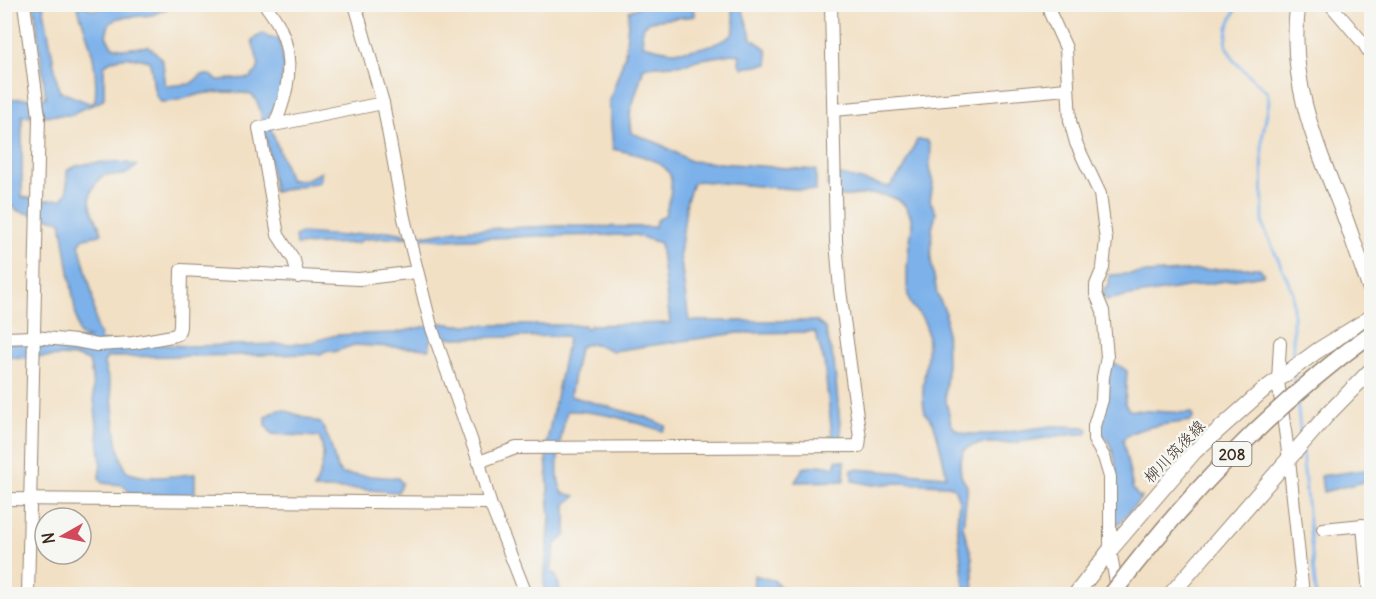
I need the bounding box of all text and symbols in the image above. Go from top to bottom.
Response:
street label: 柳川筑後線 [1139,415,1209,487]
road number: 208 [1212,442,1252,466]
north arrow [33,506,93,566]
text: N [37,531,59,545]

